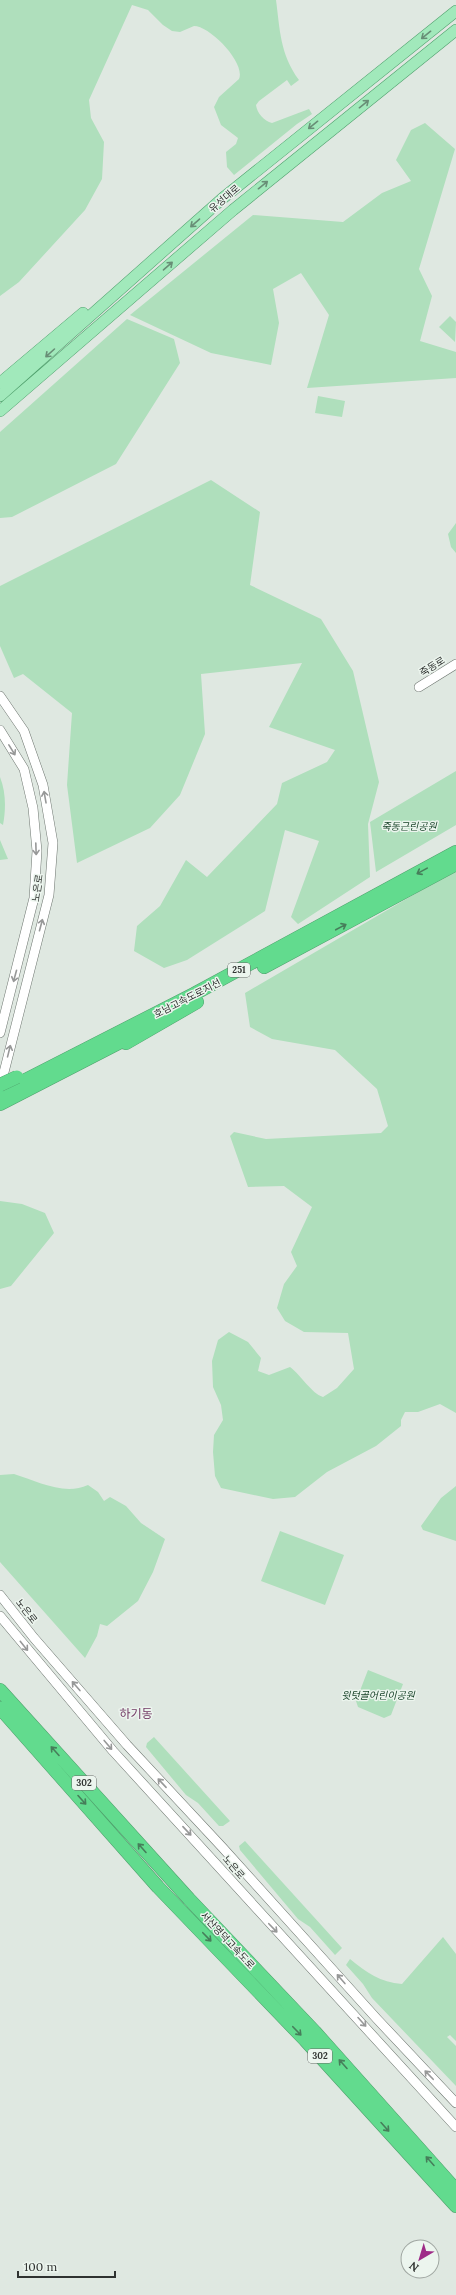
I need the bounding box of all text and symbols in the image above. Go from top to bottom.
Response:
one-way arrow [420,31,431,40]
one-way arrow [359,99,370,108]
one-way arrow [308,121,319,130]
one-way arrow [258,181,269,190]
street label: 유성대로 [206,182,243,215]
one-way arrow [190,218,200,228]
one-way arrow [162,262,173,271]
one-way arrow [44,348,55,357]
street label: 죽동로 [417,654,447,679]
one-way arrow [8,744,16,755]
one-way arrow [40,791,48,804]
park label: 죽동근린공원 [381,820,437,833]
one-way arrow [32,842,40,855]
one-way arrow [416,868,428,876]
street label: 노은로 [29,873,46,903]
one-way arrow [38,919,45,932]
one-way arrow [334,923,346,930]
road number: 251 [228,963,250,977]
one-way arrow [11,970,18,983]
street label: 호남고속도로지선 [151,976,223,1021]
one-way arrow [6,1045,14,1058]
street label: 노은로 [13,1596,40,1626]
one-way arrow [20,1641,29,1651]
one-way arrow [71,1681,80,1692]
park label: 윗텃골어린이공원 [341,1689,416,1702]
district label: 하기동 [119,1706,153,1721]
one-way arrow [104,1740,113,1751]
one-way arrow [50,1746,59,1756]
road number: 302 [72,1776,96,1790]
one-way arrow [158,1778,167,1788]
one-way arrow [77,1795,86,1806]
one-way arrow [182,1826,191,1836]
one-way arrow [138,1843,147,1853]
street label: 노은로 [220,1853,248,1882]
street label: 서산영덕고속도로 [198,1909,257,1972]
one-way arrow [268,1923,278,1933]
one-way arrow [202,1932,211,1942]
one-way arrow [337,1974,346,1985]
one-way arrow [358,2017,367,2027]
one-way arrow [292,2026,302,2036]
road number: 302 [308,2049,332,2063]
one-way arrow [338,2059,348,2069]
one-way arrow [424,2070,434,2080]
one-way arrow [380,2122,389,2132]
one-way arrow [426,2156,435,2166]
north arrow [400,2239,440,2279]
scale bar [18,2253,115,2279]
text: N [406,2258,422,2275]
text: 100 m [24,2259,57,2274]

